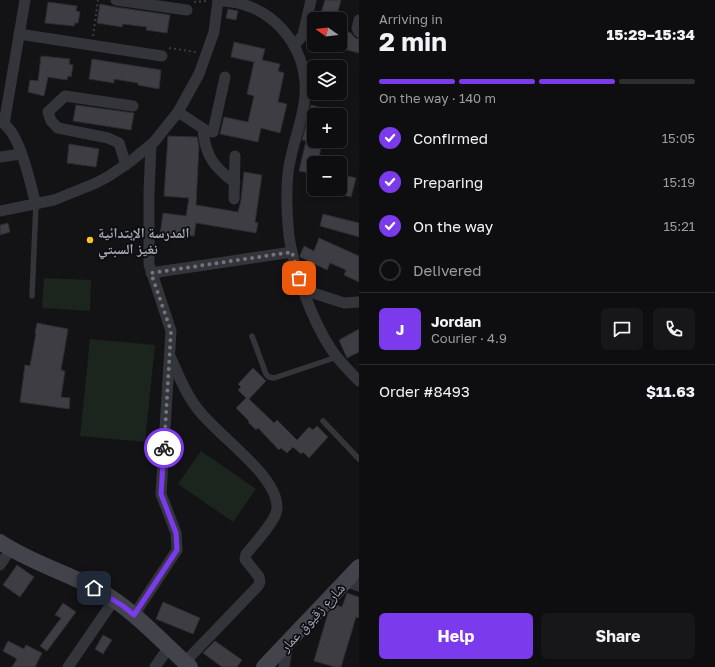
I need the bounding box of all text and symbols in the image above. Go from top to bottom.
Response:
text: Arriving in [379,11,443,27]
north arrow [307,12,347,52]
map controls [307,12,347,196]
text: 15:29–15:34 [606,25,695,43]
text: 2 min [379,26,447,57]
button: layers [307,60,347,100]
text: On the way · 140 m [379,90,496,106]
button: + [307,108,347,148]
icon: check [379,127,401,149]
text: Confirmed [413,129,488,147]
text: 15:05 [662,130,695,146]
button: − [307,156,347,196]
icon: check [379,171,401,193]
text: Preparing [413,173,483,191]
text: 15:19 [663,174,695,190]
icon: check [379,215,401,237]
text: On the way [413,217,493,235]
text: 15:21 [663,218,695,234]
place label: المدرسة الإبتدائية نغيز السبتي [98,224,189,260]
marker: المدرسة الإبتدائية نغيز السبتي [85,235,95,245]
pin [282,261,316,295]
text: Delivered [413,261,481,279]
icon: bag [288,267,310,289]
button: chat [601,308,643,350]
button: phone [653,308,695,350]
text: Jordan [431,312,481,330]
text: J [396,320,404,338]
text: Courier · 4.9 [431,330,507,346]
text: Order #8493 [379,382,470,400]
text: $11.63 [646,382,695,400]
courier [144,428,184,468]
icon: bike [153,437,175,459]
pin [77,571,111,605]
icon: home [83,577,105,599]
street label: شارع زقيوق عمار [275,579,349,657]
button: Help [379,613,533,659]
button: Share [541,613,695,659]

